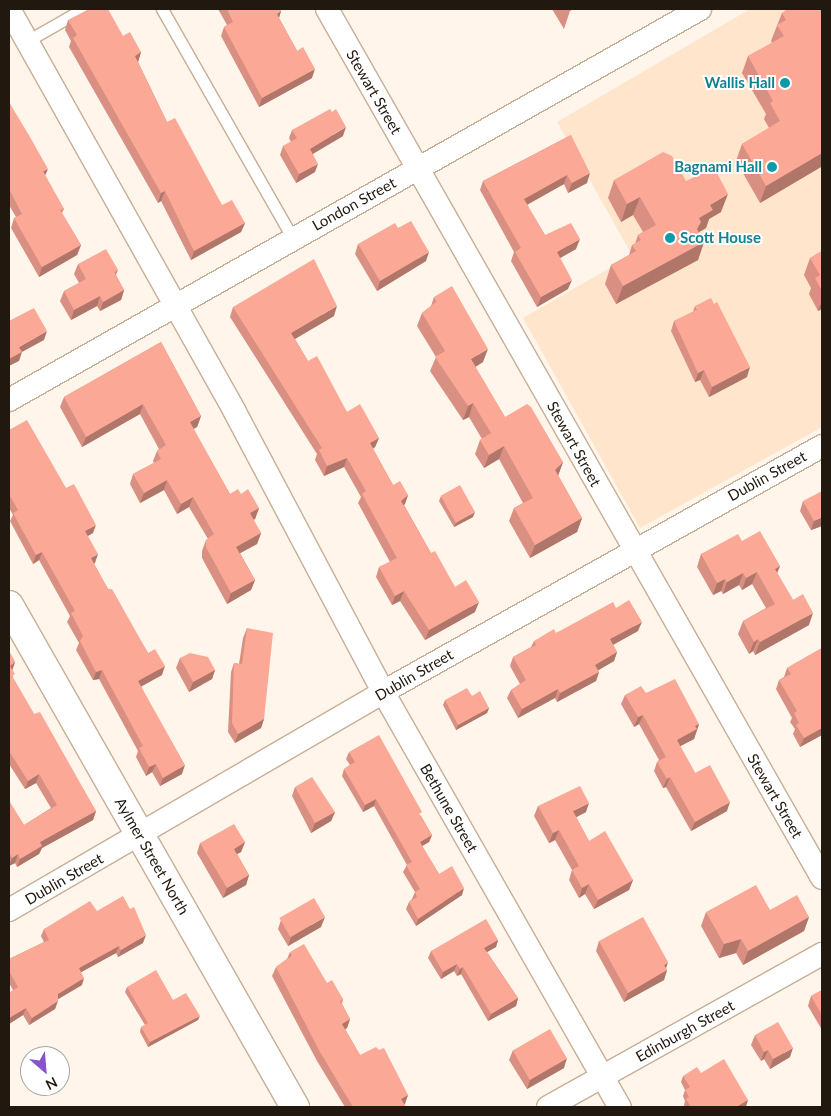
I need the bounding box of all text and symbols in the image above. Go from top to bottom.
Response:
street label: Stewart Street [343,47,405,137]
place label: Wallis Hall [705,74,775,92]
marker: Wallis Hall [779,77,791,89]
place label: Bagnami Hall [674,158,762,176]
marker: Bagnami Hall [766,161,778,173]
street label: London Street [309,174,399,234]
place label: Scott House [680,229,761,247]
marker: Scott House [664,232,676,244]
street label: Stewart Street [543,398,605,490]
street label: Dublin Street [725,447,809,505]
street label: Dublin Street [372,645,456,705]
street label: Stewart Street [744,751,806,841]
street label: Bethune Street [416,761,482,855]
street label: Aylmer Street North [111,794,193,918]
street label: Dublin Street [22,849,106,909]
street label: Edinburgh Street [632,996,738,1066]
north arrow [20,1046,70,1096]
text: N [43,1074,60,1094]

